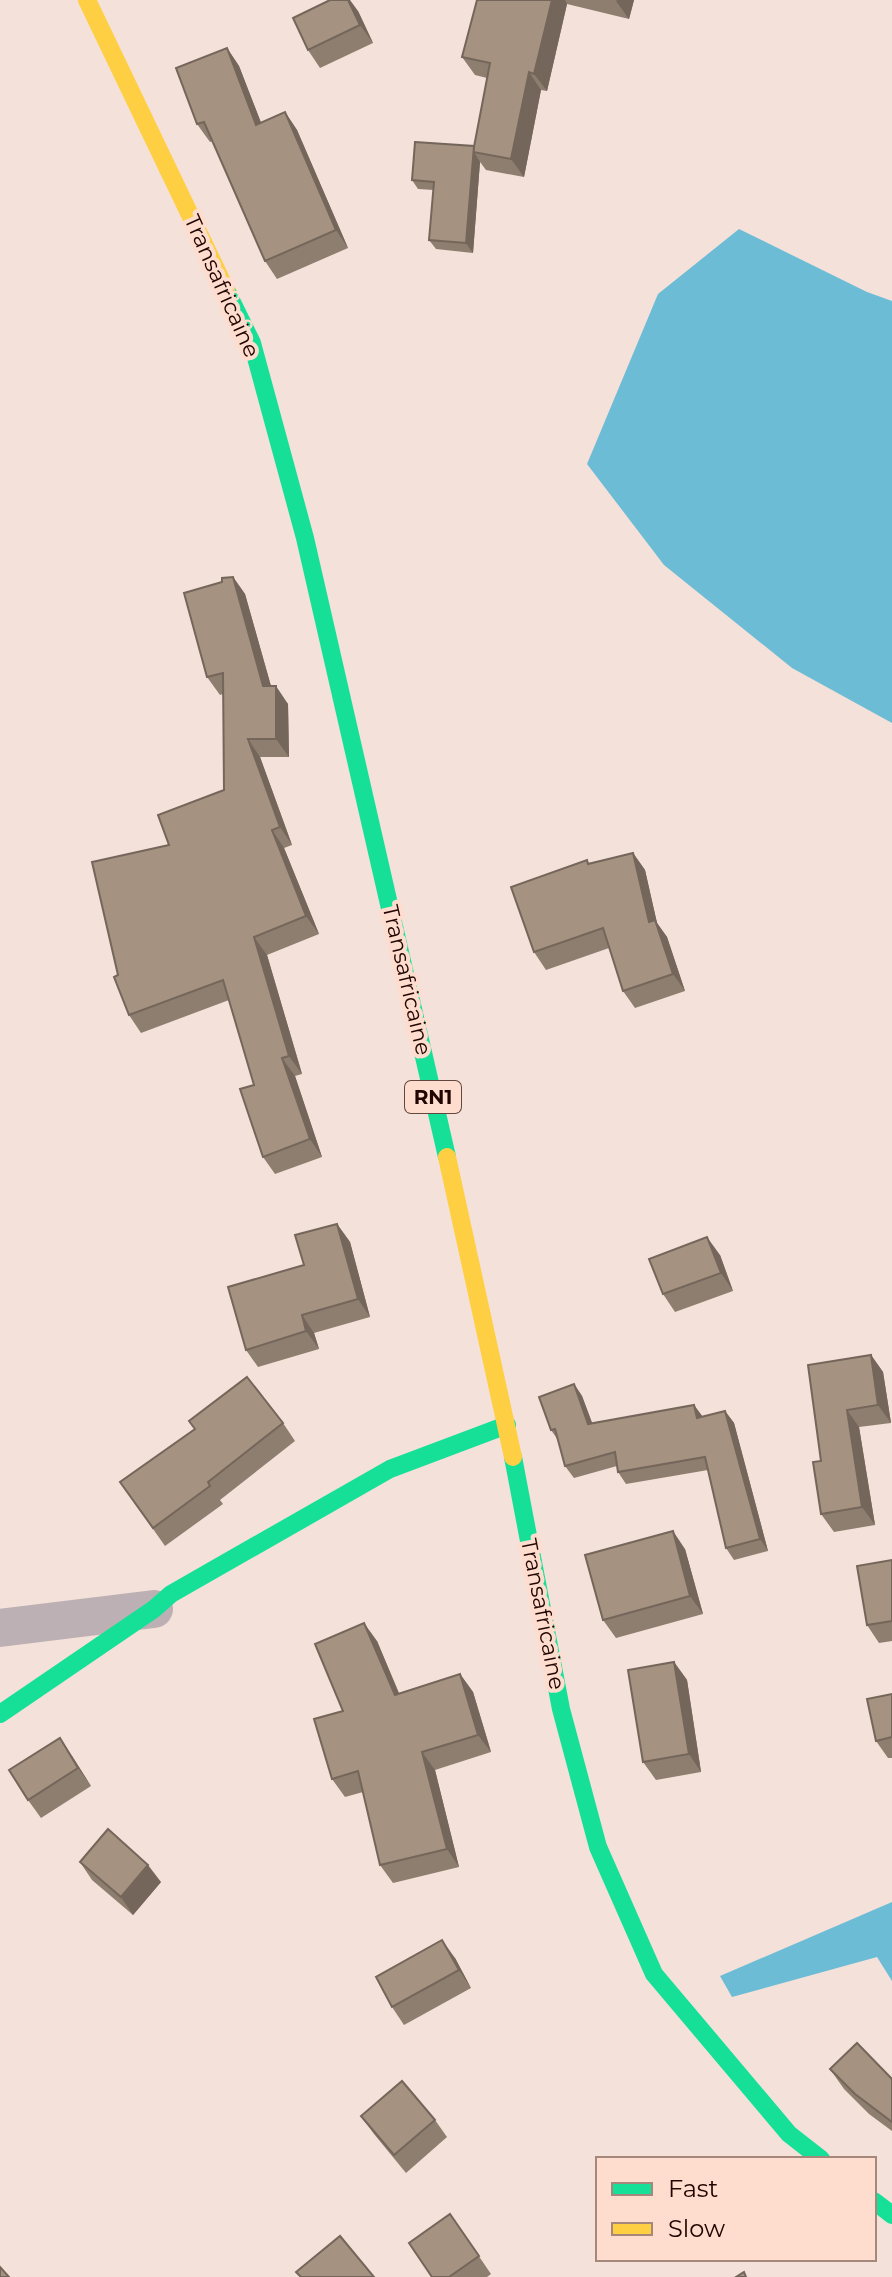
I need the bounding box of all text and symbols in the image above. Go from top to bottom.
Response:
street label: Transafricaine [178,210,266,362]
street label: Transafricaine [377,902,437,1058]
road number: RN1 [405,1081,461,1113]
street label: Transafricaine [515,1536,571,1692]
legend [596,2157,876,2261]
text: Fast [668,2174,719,2203]
text: Slow [668,2214,725,2243]

